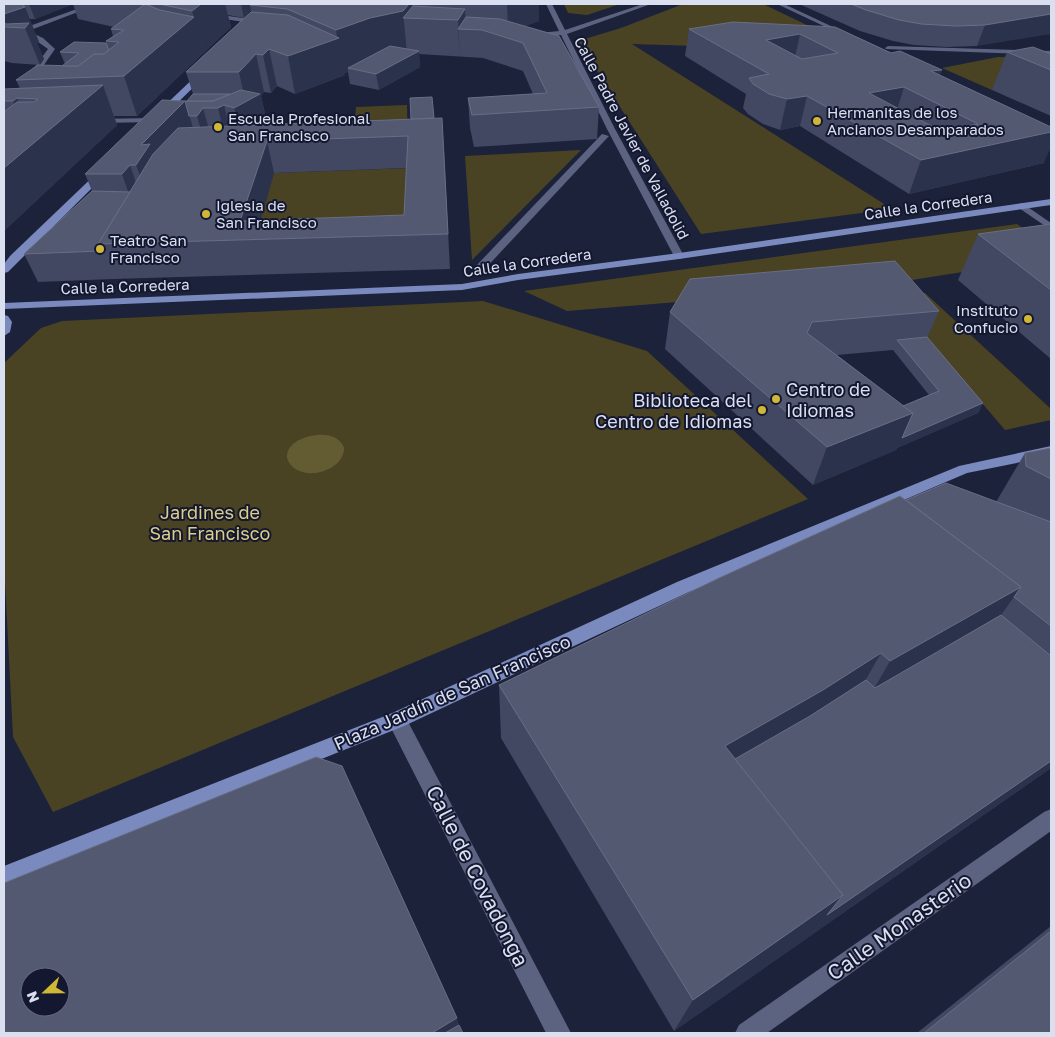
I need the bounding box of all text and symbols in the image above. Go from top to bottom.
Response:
street label: Calle Padre Javier de Valladolid [571,34,693,242]
place label: Hermanitas de los Ancianos Desamparados [827,103,1004,138]
place label: Escuela Profesional San Francisco [228,109,370,144]
marker: Hermanitas de los Ancianos Desamparados [811,115,823,127]
marker: Escuela Profesional San Francisco [212,121,224,133]
street label: Calle la Corredera [863,187,993,223]
place label: Iglesia de San Francisco [216,196,317,231]
marker: Iglesia de San Francisco [200,208,212,220]
place label: Teatro San Francisco [110,231,187,266]
marker: Teatro San Francisco [94,243,106,255]
street label: Calle la Corredera [462,244,592,280]
street label: Calle la Corredera [60,275,190,297]
place label: Instituto Confucio [954,301,1018,336]
marker: Instituto Confucio [1022,313,1034,325]
place label: Centro de Idiomas [786,378,870,421]
place label: Biblioteca del Centro de Idiomas [595,389,752,432]
marker: Centro de Idiomas [770,393,782,405]
marker: Biblioteca del Centro de Idiomas [756,404,768,416]
park label: Jardines de San Francisco [150,501,270,544]
street label: Plaza Jardín de San Francisco [330,630,574,754]
street label: Calle de Covadonga [421,781,535,971]
street label: Calle Monasterio [822,866,976,986]
north arrow [20,967,70,1017]
text: N [23,989,42,1005]

